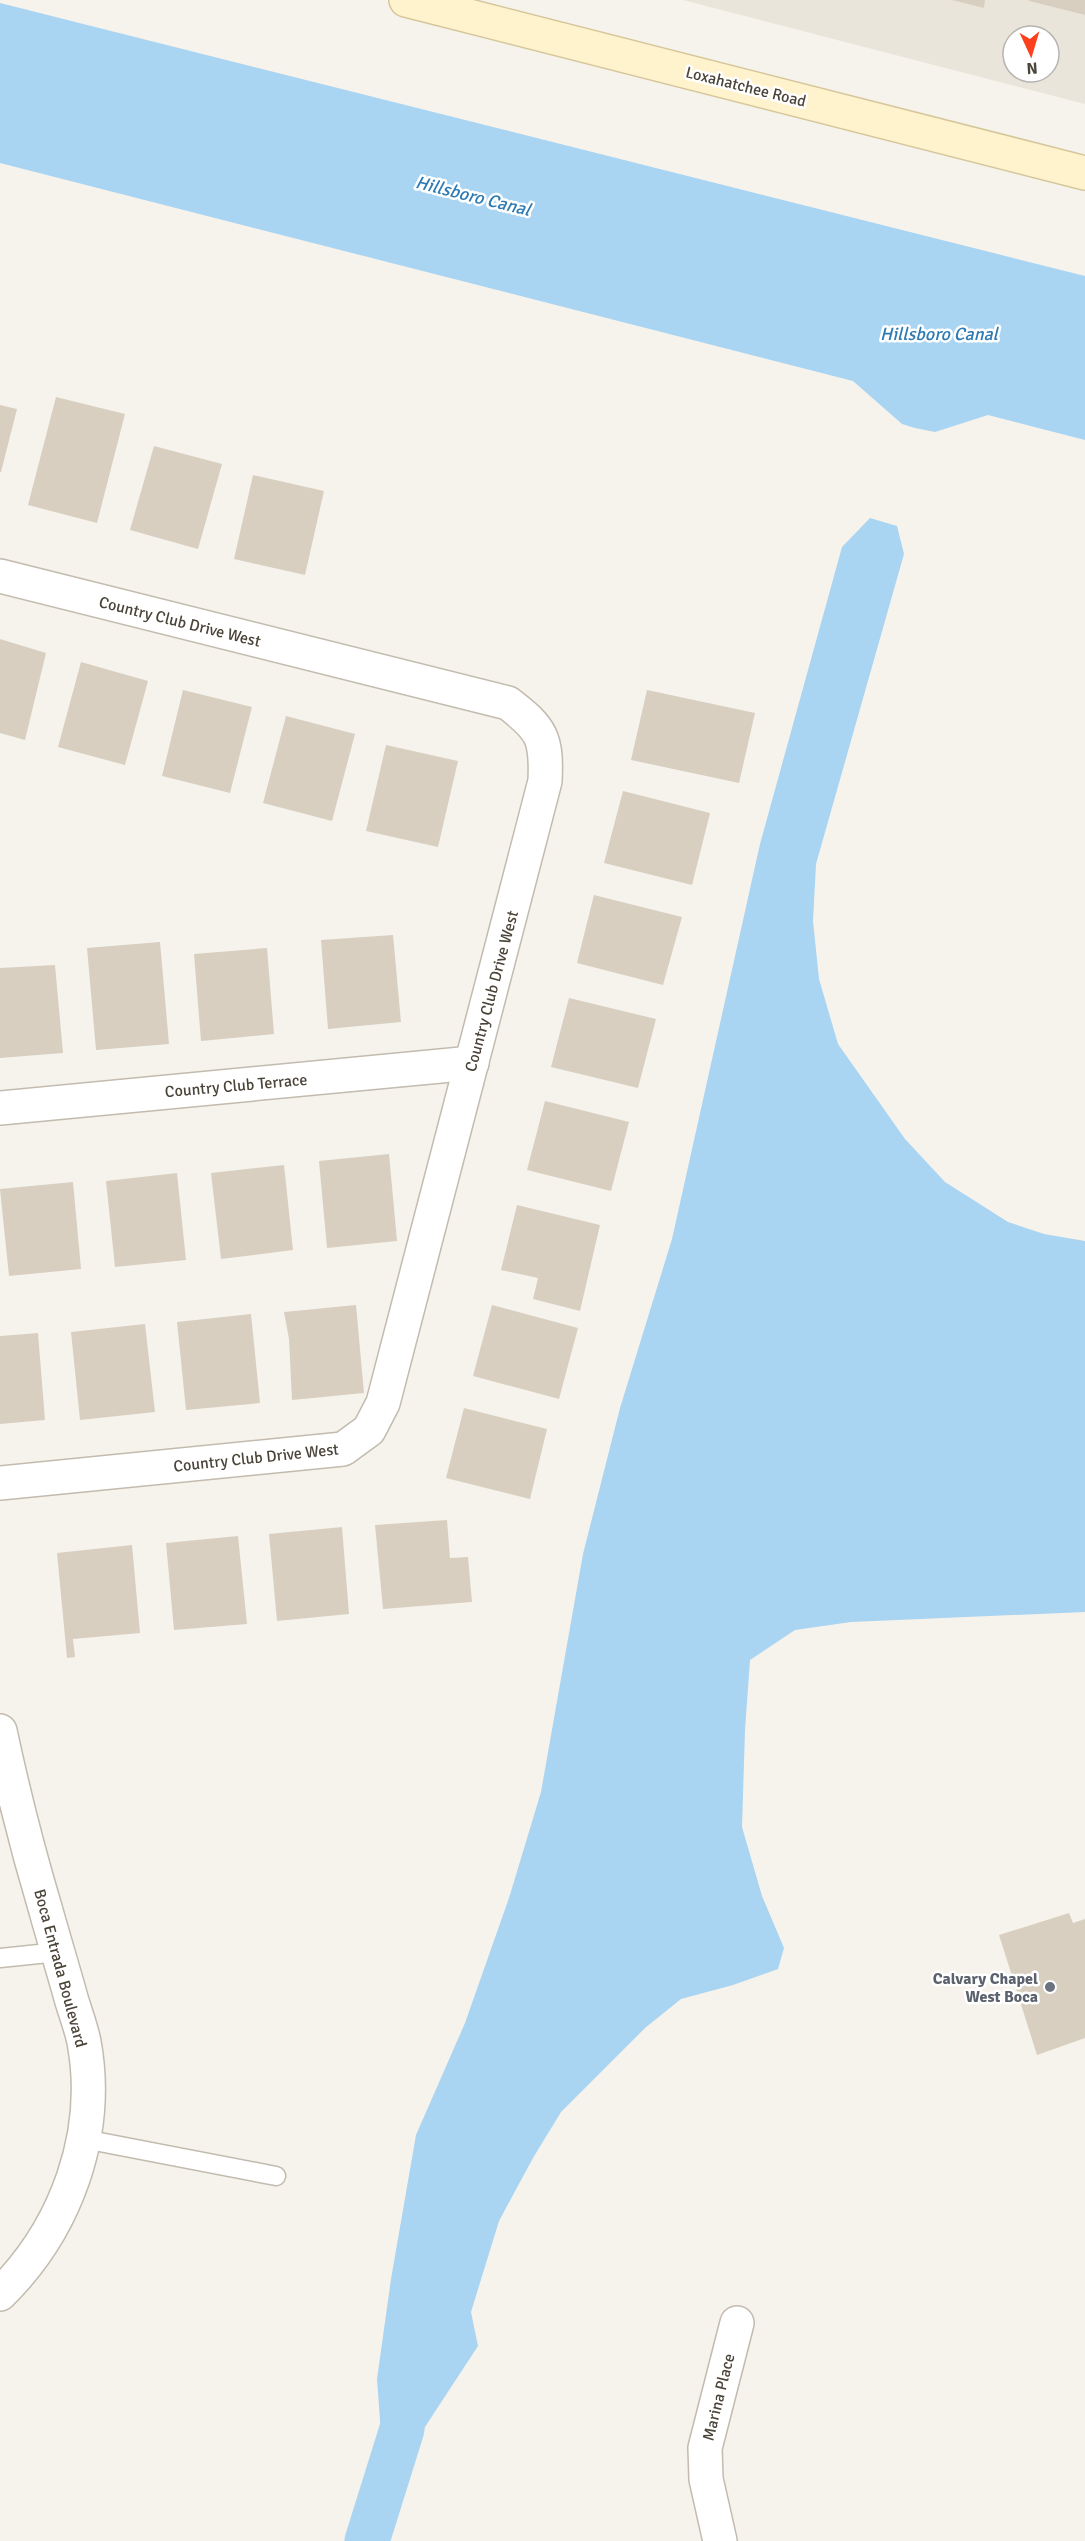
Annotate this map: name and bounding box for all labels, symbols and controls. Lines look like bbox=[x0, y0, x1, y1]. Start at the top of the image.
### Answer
north arrow bbox=[1001, 24, 1061, 84]
text: N bbox=[1026, 58, 1038, 78]
street label: Loxahatchee Road bbox=[683, 62, 808, 112]
water label: Hillsboro Canal bbox=[413, 171, 534, 221]
water label: Hillsboro Canal bbox=[880, 323, 1000, 345]
street label: Country Club Drive West bbox=[97, 592, 263, 652]
street label: Country Club Drive West bbox=[461, 908, 523, 1074]
street label: Country Club Terrace bbox=[164, 1070, 308, 1102]
street label: Country Club Drive West bbox=[173, 1439, 340, 1477]
street label: Boca Entrada Boulevard bbox=[29, 1887, 91, 2050]
place label: Calvary Chapel West Boca bbox=[933, 1969, 1038, 2007]
marker: Calvary Chapel West Boca bbox=[1043, 1980, 1057, 1994]
street label: Marina Place bbox=[698, 2352, 739, 2443]

